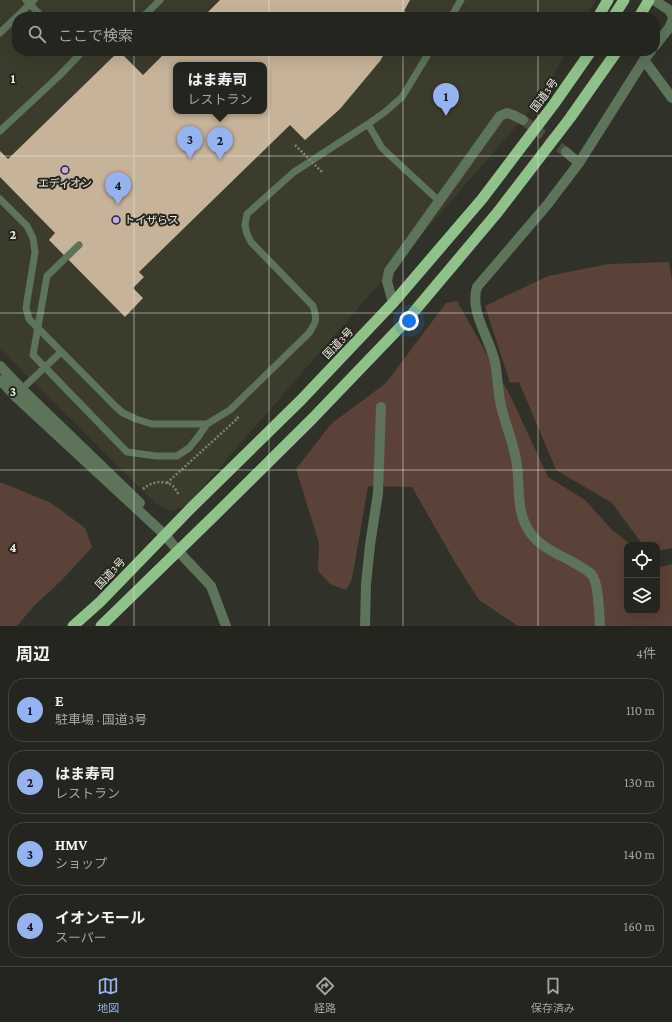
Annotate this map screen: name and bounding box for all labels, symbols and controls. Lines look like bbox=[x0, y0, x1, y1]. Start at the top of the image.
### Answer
search box bbox=[12, 12, 660, 56]
icon: search bbox=[26, 23, 48, 45]
text: ここで検索 bbox=[58, 28, 133, 44]
popup bbox=[173, 62, 267, 114]
text: 1 bbox=[11, 71, 16, 86]
text: はま寿司 bbox=[187, 72, 248, 88]
street label: 国道3号 bbox=[528, 76, 560, 114]
pin: 1 bbox=[433, 83, 459, 116]
text: レストラン bbox=[187, 92, 253, 107]
pin: 3 bbox=[177, 126, 203, 159]
pin: 2 bbox=[207, 127, 233, 160]
marker: エディオン bbox=[60, 165, 70, 175]
pin: 4 bbox=[105, 172, 131, 205]
place label: エディオン bbox=[38, 177, 92, 189]
place label: トイザらス bbox=[124, 214, 179, 226]
marker: トイザらス bbox=[111, 215, 121, 225]
text: 2 bbox=[10, 227, 17, 242]
your location bbox=[399, 311, 419, 331]
street label: 国道3号 bbox=[320, 325, 356, 361]
text: 3 bbox=[10, 384, 16, 399]
text: 4 bbox=[9, 540, 17, 555]
map controls bbox=[624, 542, 660, 614]
button: locate bbox=[624, 542, 660, 578]
street label: 国道3号 bbox=[93, 555, 127, 591]
button: layers bbox=[624, 578, 660, 614]
text: 周辺 bbox=[16, 645, 50, 664]
text: 4件 bbox=[636, 646, 656, 661]
text: E bbox=[55, 693, 64, 709]
text: 1 bbox=[28, 703, 32, 718]
text: 110 m bbox=[626, 703, 655, 718]
text: 駐車場 · 国道3号 bbox=[55, 712, 147, 727]
text: はま寿司 bbox=[55, 766, 115, 782]
text: 2 bbox=[27, 775, 33, 790]
text: 130 m bbox=[624, 775, 655, 790]
text: レストラン bbox=[55, 786, 120, 801]
text: HMV bbox=[55, 837, 87, 853]
text: 3 bbox=[27, 847, 33, 862]
text: 140 m bbox=[624, 847, 655, 862]
text: ショップ bbox=[55, 856, 107, 871]
text: イオンモール bbox=[55, 910, 145, 926]
text: 4 bbox=[26, 919, 34, 934]
text: 160 m bbox=[624, 919, 655, 934]
text: スーパー bbox=[55, 930, 107, 945]
tab: 地図 bbox=[97, 975, 119, 1015]
tab: 経路 bbox=[314, 975, 336, 1015]
tab: 保存済み bbox=[531, 975, 575, 1015]

